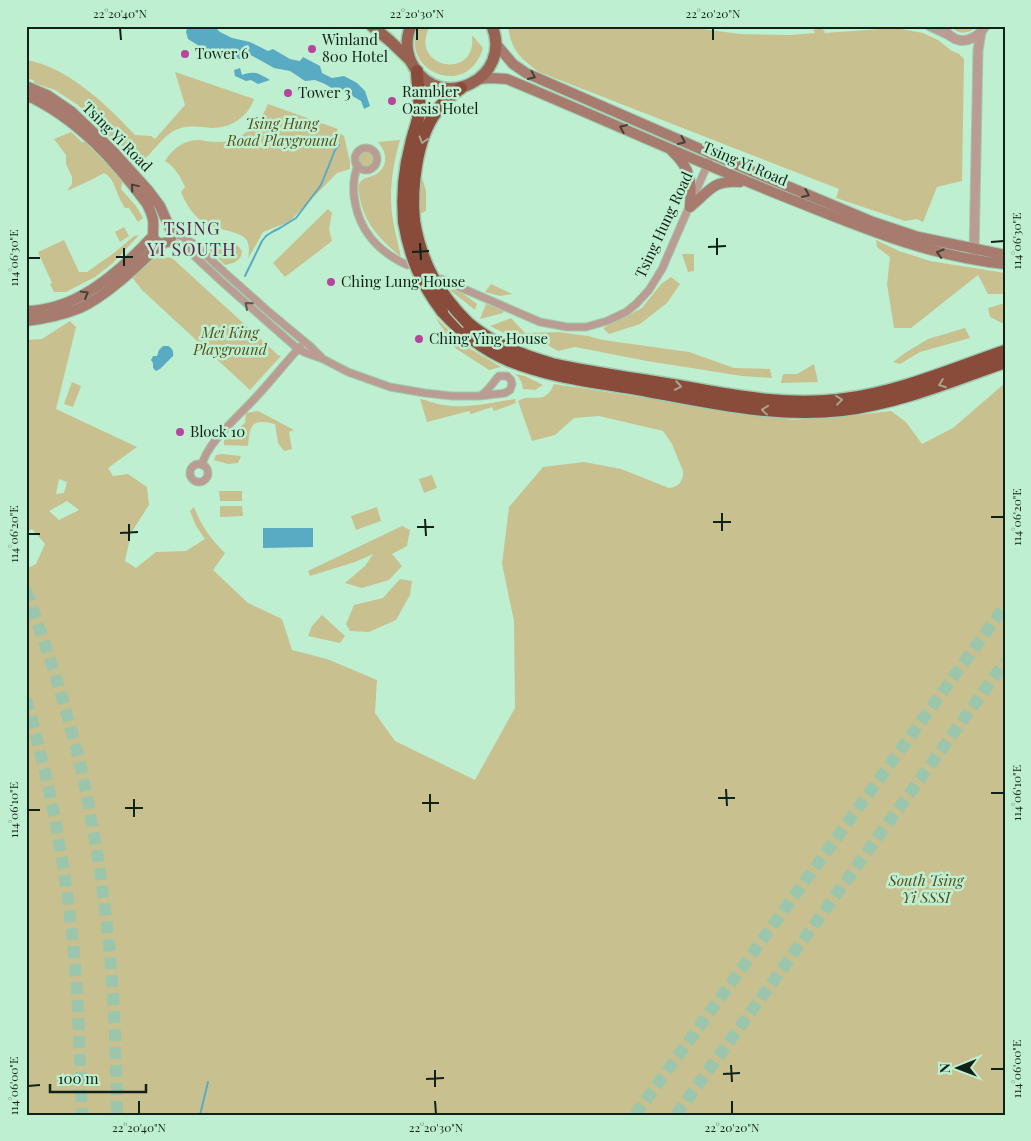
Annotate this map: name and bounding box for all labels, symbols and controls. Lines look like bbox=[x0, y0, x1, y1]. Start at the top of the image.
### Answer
text: 22°20'40"N bbox=[93, 5, 148, 21]
text: 22°20'30"N bbox=[390, 5, 445, 21]
text: 22°20'20"N bbox=[686, 5, 741, 21]
place label: Winland 800 Hotel bbox=[321, 29, 388, 66]
place label: Tower 6 bbox=[195, 43, 249, 63]
marker: Winland 800 Hotel bbox=[306, 43, 318, 55]
marker: Tower 6 bbox=[179, 48, 191, 60]
one-way arrow bbox=[527, 70, 536, 80]
place label: Rambler Oasis Hotel bbox=[402, 81, 479, 118]
place label: Tower 3 bbox=[298, 82, 351, 102]
marker: Tower 3 bbox=[282, 87, 294, 99]
marker: Rambler Oasis Hotel bbox=[386, 95, 398, 107]
street label: Tsing Yi Road bbox=[79, 97, 157, 176]
park label: Tsing Hung Road Playground bbox=[226, 113, 338, 150]
one-way arrow bbox=[619, 124, 628, 134]
one-way arrow bbox=[677, 134, 686, 145]
one-way arrow bbox=[418, 135, 428, 143]
street label: Tsing Yi Road bbox=[700, 136, 791, 190]
street label: Tsing Hung Road bbox=[630, 168, 697, 281]
one-way arrow bbox=[131, 184, 139, 193]
one-way arrow bbox=[801, 187, 810, 198]
text: 114°06'30"E bbox=[1008, 213, 1024, 269]
district label: TSING YI SOUTH bbox=[146, 216, 237, 261]
text: 114°06'30"E bbox=[5, 230, 21, 286]
one-way arrow bbox=[936, 248, 944, 258]
place label: Ching Lung House bbox=[341, 271, 465, 291]
marker: Ching Lung House bbox=[325, 276, 337, 288]
one-way arrow bbox=[79, 290, 88, 300]
one-way arrow bbox=[245, 302, 254, 311]
park label: Mei King Playground bbox=[192, 322, 268, 359]
place label: Ching Ying House bbox=[429, 328, 548, 348]
marker: Ching Ying House bbox=[413, 333, 425, 345]
one-way arrow bbox=[938, 378, 947, 388]
one-way arrow bbox=[673, 381, 682, 391]
one-way arrow bbox=[835, 395, 843, 406]
one-way arrow bbox=[761, 405, 769, 416]
place label: Block 10 bbox=[190, 421, 245, 441]
marker: Block 10 bbox=[174, 426, 186, 438]
text: 114°06'20"E bbox=[1008, 488, 1024, 546]
text: 114°06'20"E bbox=[5, 505, 21, 563]
text: 114°06'10"E bbox=[1008, 765, 1024, 821]
text: 114°06'10"E bbox=[5, 782, 21, 838]
park label: South Tsing Yi SSSI bbox=[887, 870, 965, 907]
text: 114°06'00"E bbox=[1008, 1040, 1024, 1098]
north arrow bbox=[934, 1044, 984, 1094]
text: 114°06'00"E bbox=[5, 1057, 21, 1115]
scale bar bbox=[50, 1061, 146, 1093]
text: N bbox=[935, 1063, 954, 1073]
text: 100 m bbox=[58, 1068, 99, 1088]
text: 22°20'40"N bbox=[112, 1119, 167, 1135]
text: 22°20'30"N bbox=[409, 1119, 464, 1135]
text: 22°20'20"N bbox=[705, 1119, 760, 1135]

